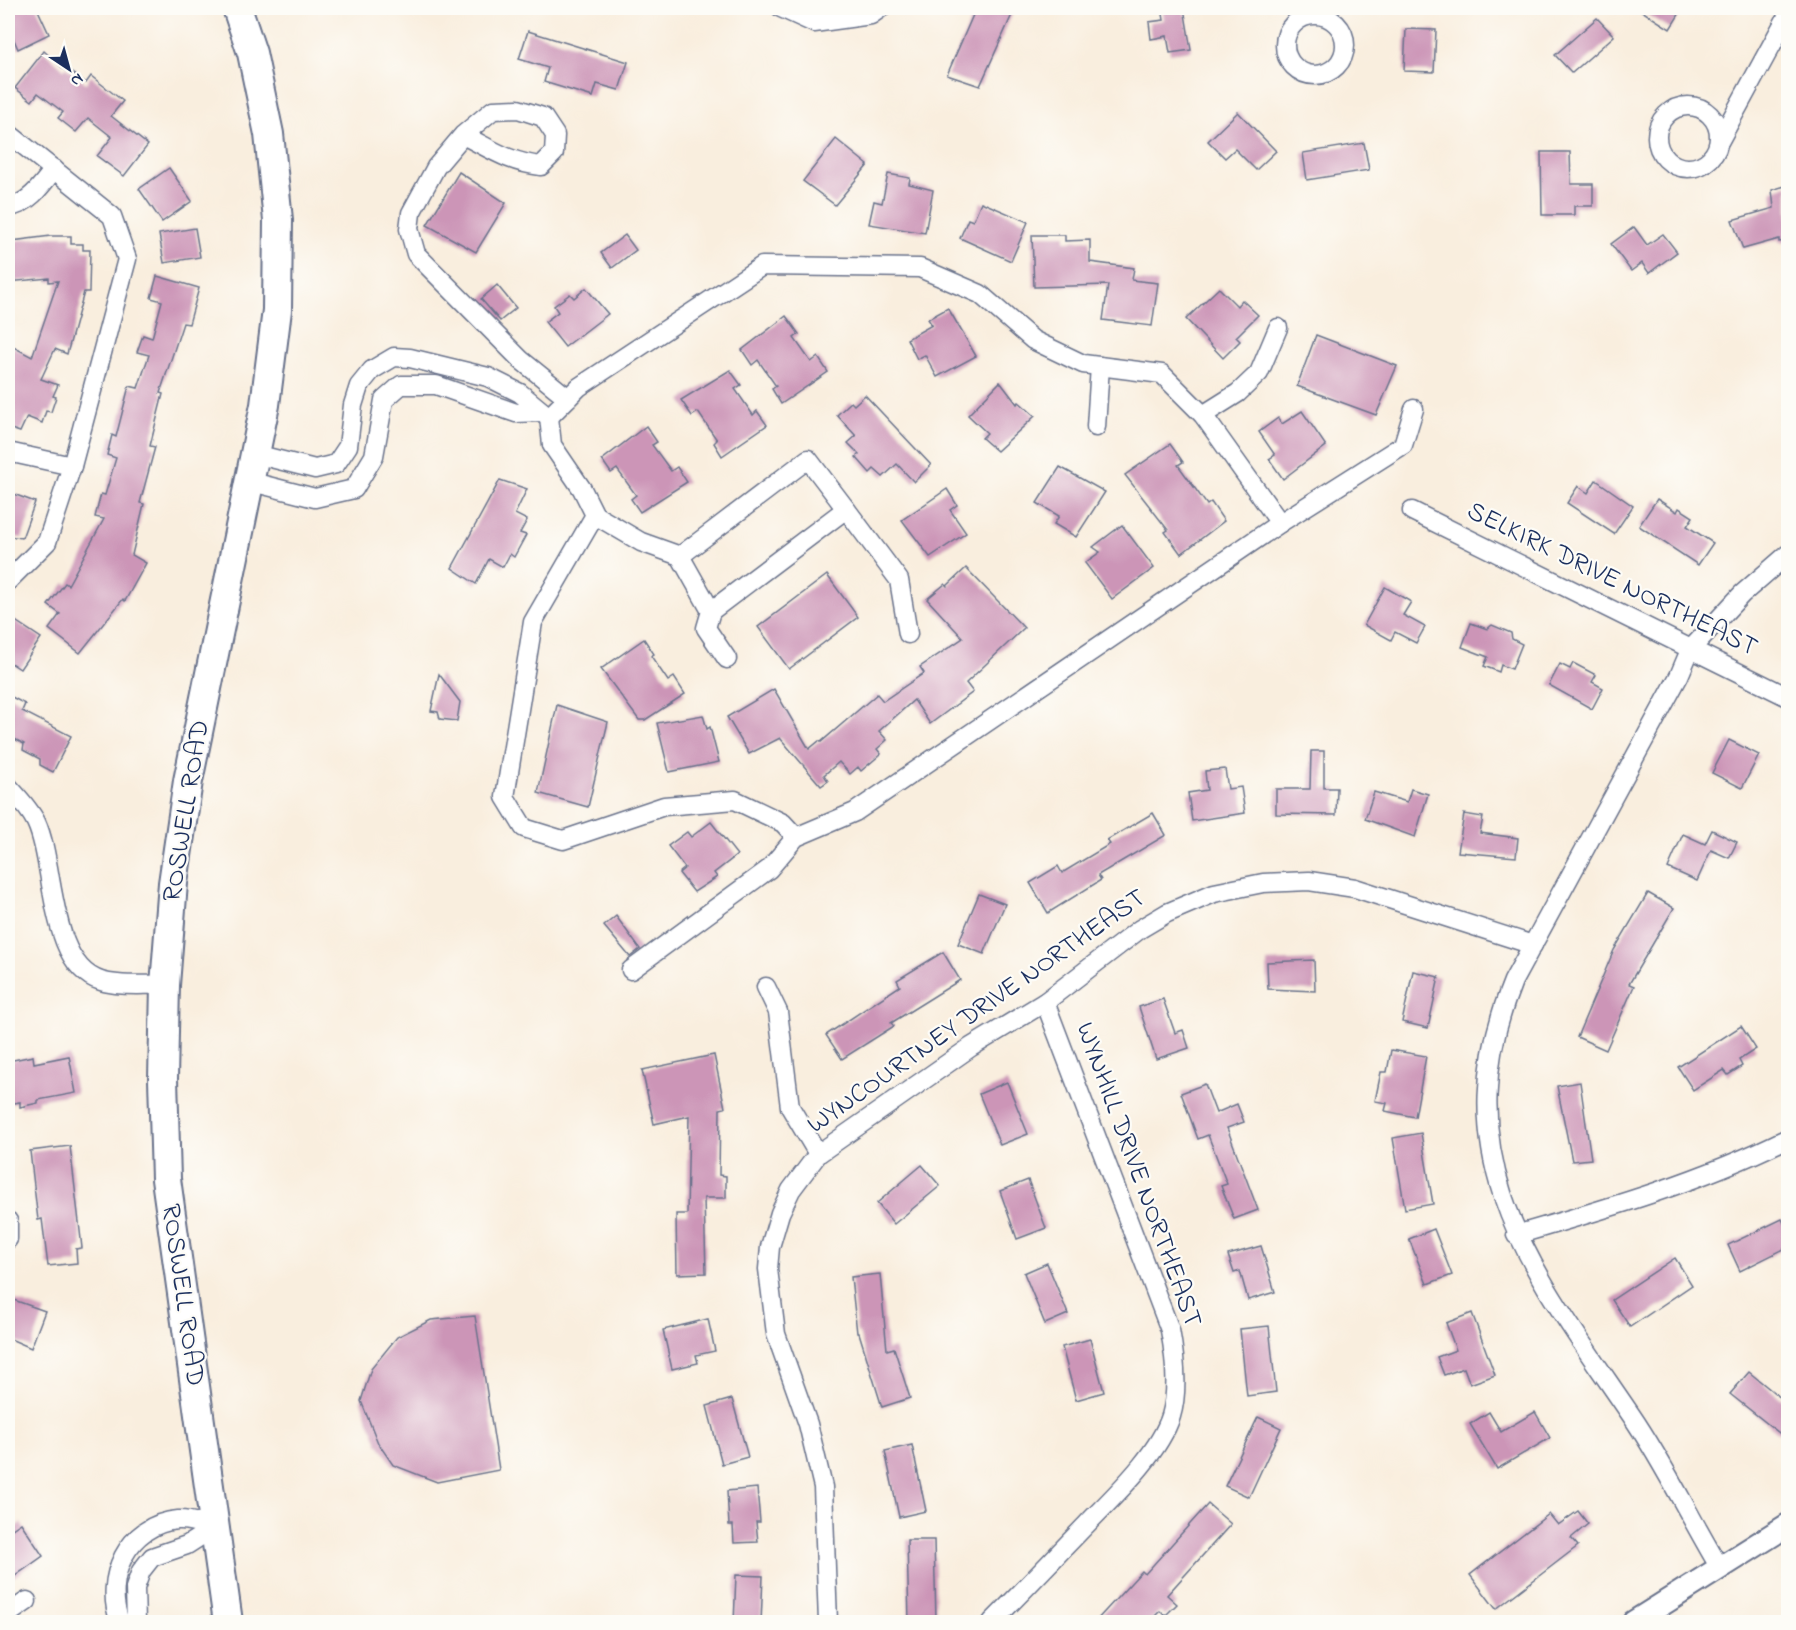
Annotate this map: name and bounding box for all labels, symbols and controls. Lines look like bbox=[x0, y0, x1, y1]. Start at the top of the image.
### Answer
north arrow bbox=[39, 39, 99, 99]
text: N bbox=[65, 67, 88, 93]
street label: SELKIRK DRIVE NORTHEAST bbox=[1460, 492, 1764, 668]
street label: ROSWELL ROAD bbox=[153, 717, 221, 905]
street label: WYNCOURTNEY DRIVE NORTHEAST bbox=[800, 880, 1154, 1144]
street label: WYNHILL DRIVE NORTHEAST bbox=[1065, 1017, 1211, 1333]
street label: ROSWELL ROAD bbox=[150, 1201, 214, 1389]

